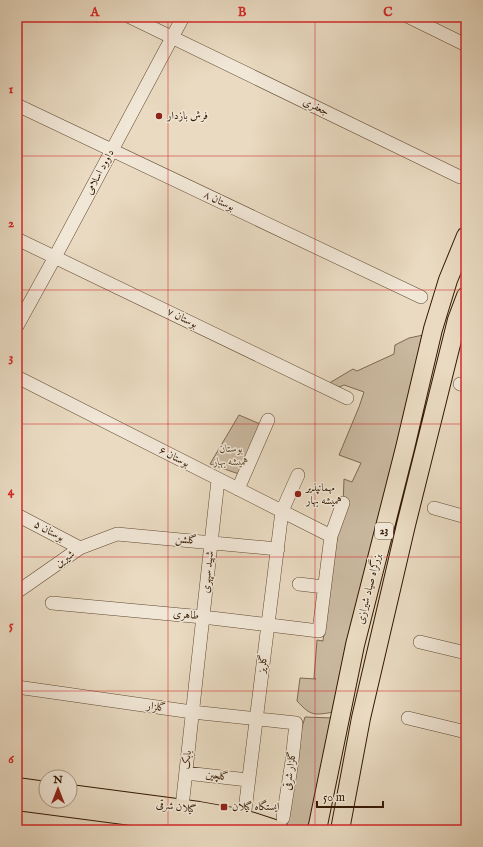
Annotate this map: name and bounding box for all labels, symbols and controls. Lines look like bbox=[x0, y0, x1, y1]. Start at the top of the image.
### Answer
text: A bbox=[90, 4, 101, 21]
text: B bbox=[238, 4, 247, 21]
text: C bbox=[383, 4, 393, 21]
text: 1 bbox=[9, 81, 14, 98]
street label: جعفری bbox=[301, 95, 331, 119]
place label: فرش بازدار bbox=[166, 109, 208, 123]
marker: فرش بازدار bbox=[154, 111, 164, 121]
street label: داوود اسلامی bbox=[82, 147, 118, 197]
street label: بوستان ۸ bbox=[201, 188, 237, 214]
text: 2 bbox=[8, 215, 14, 232]
street label: بوستان ۷ bbox=[164, 305, 200, 331]
text: 3 bbox=[9, 349, 14, 366]
park label: بوستان همیشه بهار bbox=[212, 442, 249, 469]
street label: بوستان ۶ bbox=[156, 443, 192, 471]
place label: مهمانپذیر همیشه بهار bbox=[305, 481, 342, 508]
text: 4 bbox=[8, 483, 15, 500]
marker: مهمانپذیر همیشه بهار bbox=[293, 489, 303, 499]
street label: بوستان ۵ bbox=[31, 517, 67, 545]
road number: 23 bbox=[375, 523, 393, 539]
street label: گلشن bbox=[175, 531, 197, 549]
street label: شیرین bbox=[52, 547, 78, 571]
street label: شهید سپهری bbox=[199, 550, 217, 594]
street label: بزرگراه صیاد شیرازی bbox=[353, 552, 385, 626]
street label: طاهری bbox=[172, 607, 200, 623]
text: 5 bbox=[9, 617, 14, 634]
street label: گلریز bbox=[254, 654, 271, 675]
street label: گلزار bbox=[145, 698, 167, 715]
street label: بابک bbox=[179, 750, 195, 770]
street label: گلزار شرقی bbox=[279, 750, 300, 791]
text: 6 bbox=[8, 751, 14, 768]
street label: گلچین bbox=[205, 767, 229, 784]
north arrow bbox=[38, 769, 78, 809]
text: N bbox=[52, 773, 63, 787]
scale bar bbox=[317, 783, 383, 809]
text: 50 m bbox=[323, 790, 345, 805]
street label: گیلان شرقی bbox=[155, 797, 197, 817]
place label: ایستگاه گیلان bbox=[232, 799, 279, 814]
marker: ایستگاه گیلان bbox=[219, 802, 229, 812]

